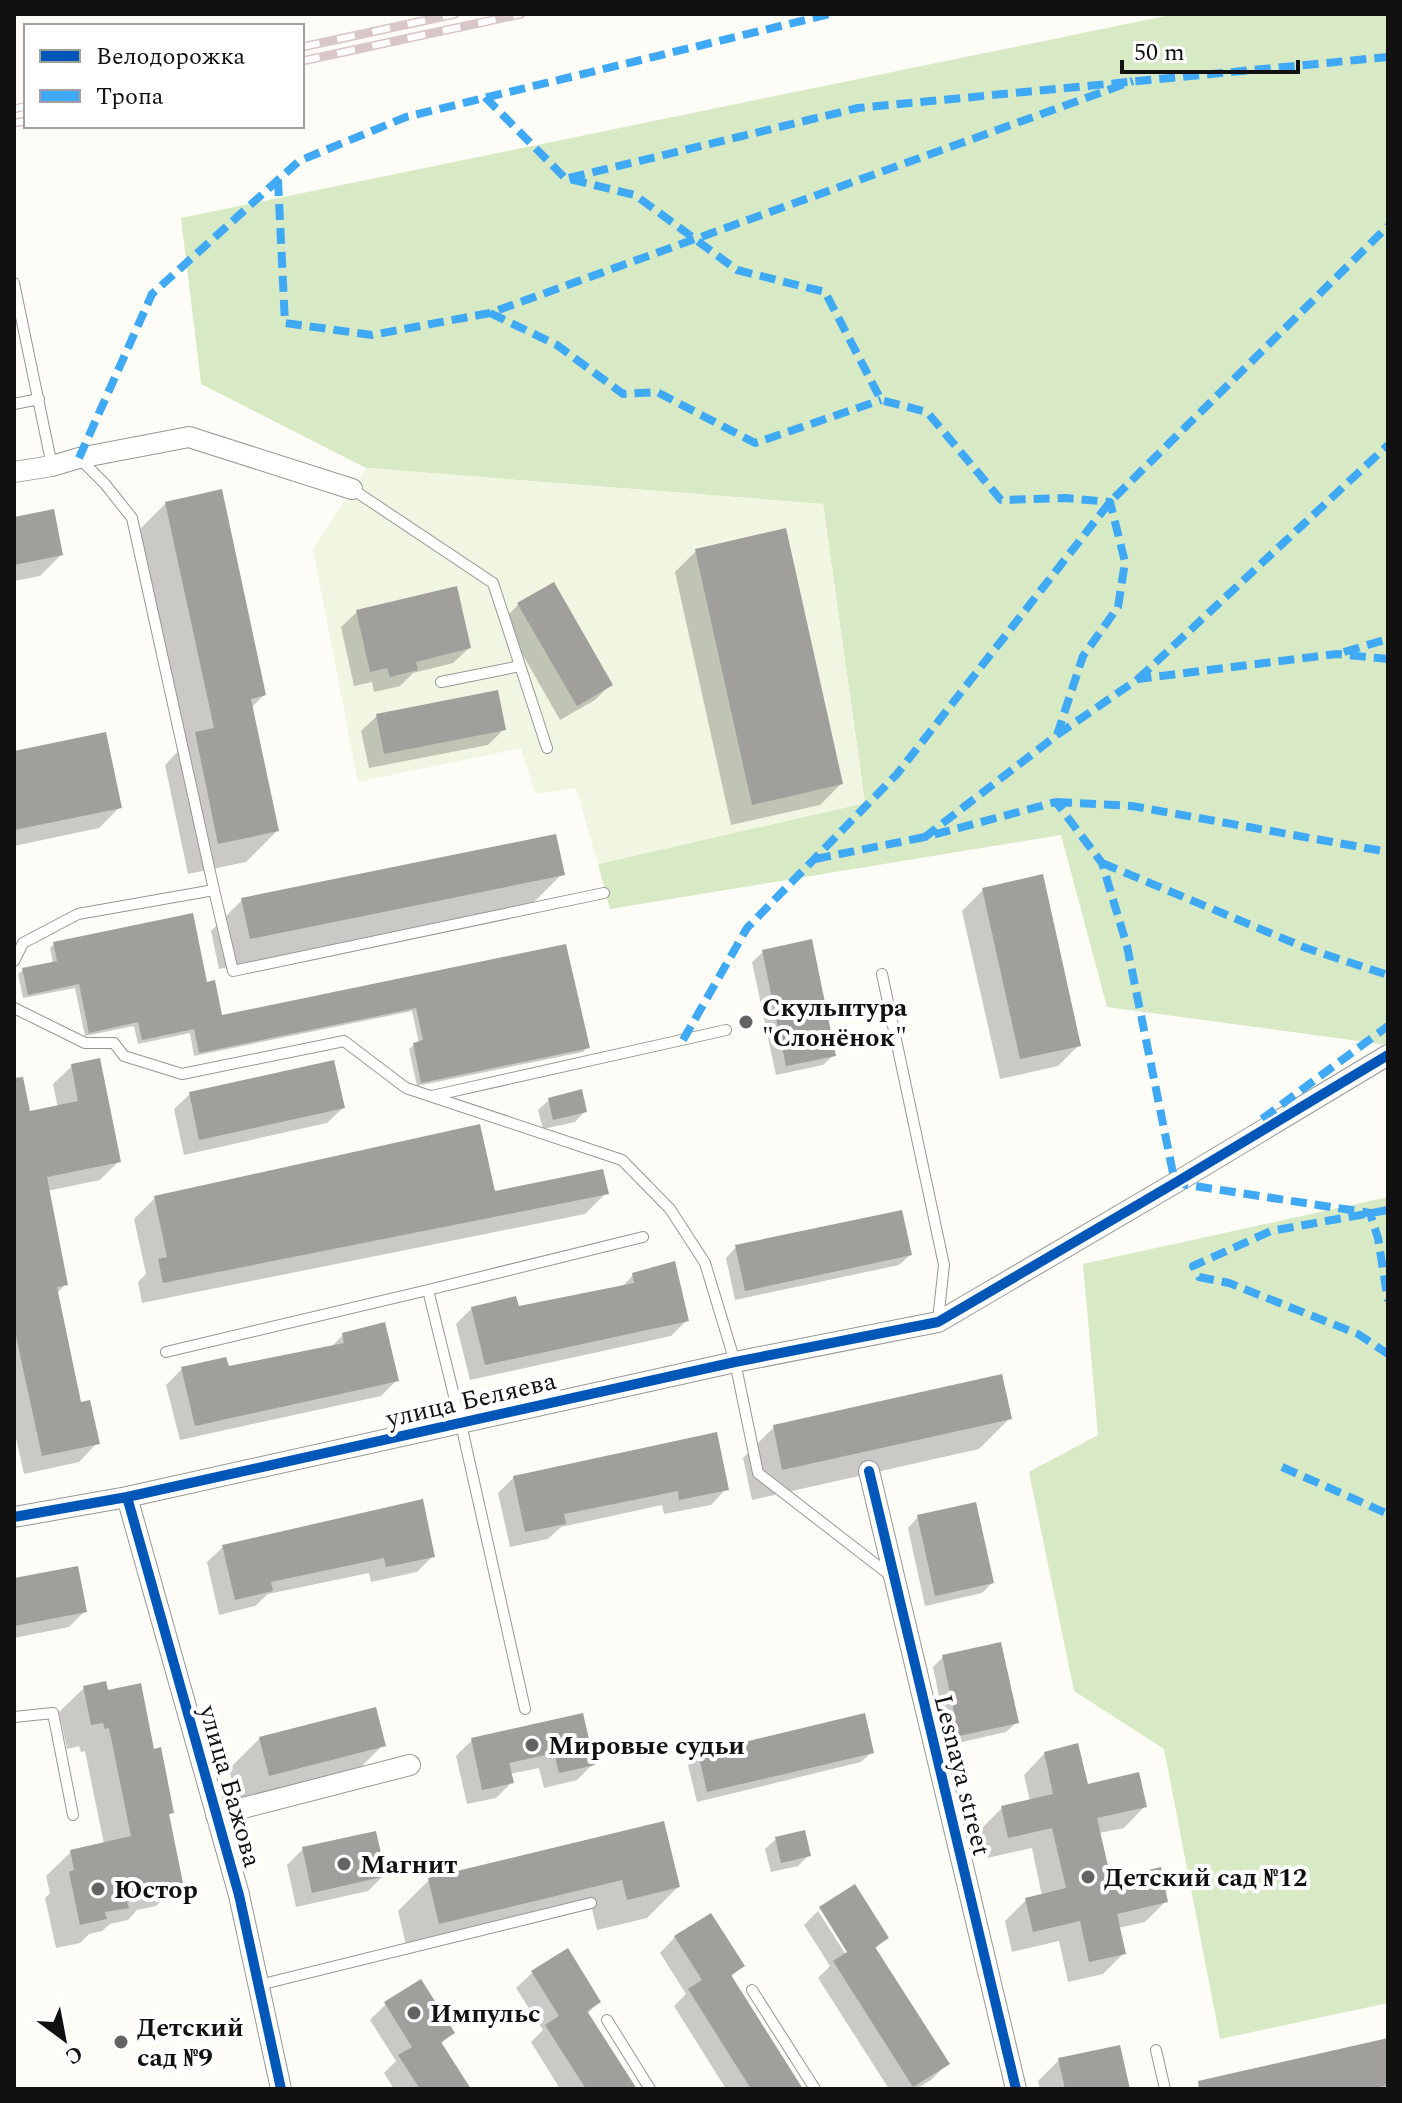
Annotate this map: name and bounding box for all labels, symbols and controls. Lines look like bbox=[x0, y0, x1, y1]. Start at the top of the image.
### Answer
legend bbox=[24, 24, 304, 128]
scale bar bbox=[1122, 24, 1298, 74]
text: 50 m bbox=[1134, 35, 1185, 71]
text: Велодорожка bbox=[96, 39, 246, 75]
text: Тропа bbox=[96, 79, 164, 115]
place label: Скульптура "Слонёнок" bbox=[762, 988, 908, 1058]
marker: Скульптура "Слонёнок" bbox=[737, 1013, 755, 1031]
street label: улица Беляева bbox=[381, 1361, 561, 1439]
street label: Lesnaya street bbox=[923, 1691, 1001, 1860]
street label: улица Бажова bbox=[188, 1700, 272, 1872]
place label: Мировые судьи bbox=[548, 1726, 745, 1766]
marker: Мировые судьи bbox=[523, 1736, 541, 1754]
place label: Магнит bbox=[360, 1845, 457, 1885]
marker: Магнит bbox=[335, 1855, 353, 1873]
place label: Детский сад №12 bbox=[1104, 1858, 1307, 1898]
marker: Детский сад №12 bbox=[1079, 1868, 1097, 1886]
place label: Юстор bbox=[114, 1870, 198, 1910]
marker: Юстор bbox=[89, 1880, 107, 1898]
place label: Импульс bbox=[430, 1994, 541, 2034]
north arrow bbox=[24, 1999, 104, 2079]
marker: Импульс bbox=[405, 2004, 423, 2022]
place label: Детский сад №9 bbox=[137, 2008, 244, 2078]
marker: Детский сад №9 bbox=[112, 2033, 130, 2051]
text: С bbox=[58, 2037, 89, 2073]

